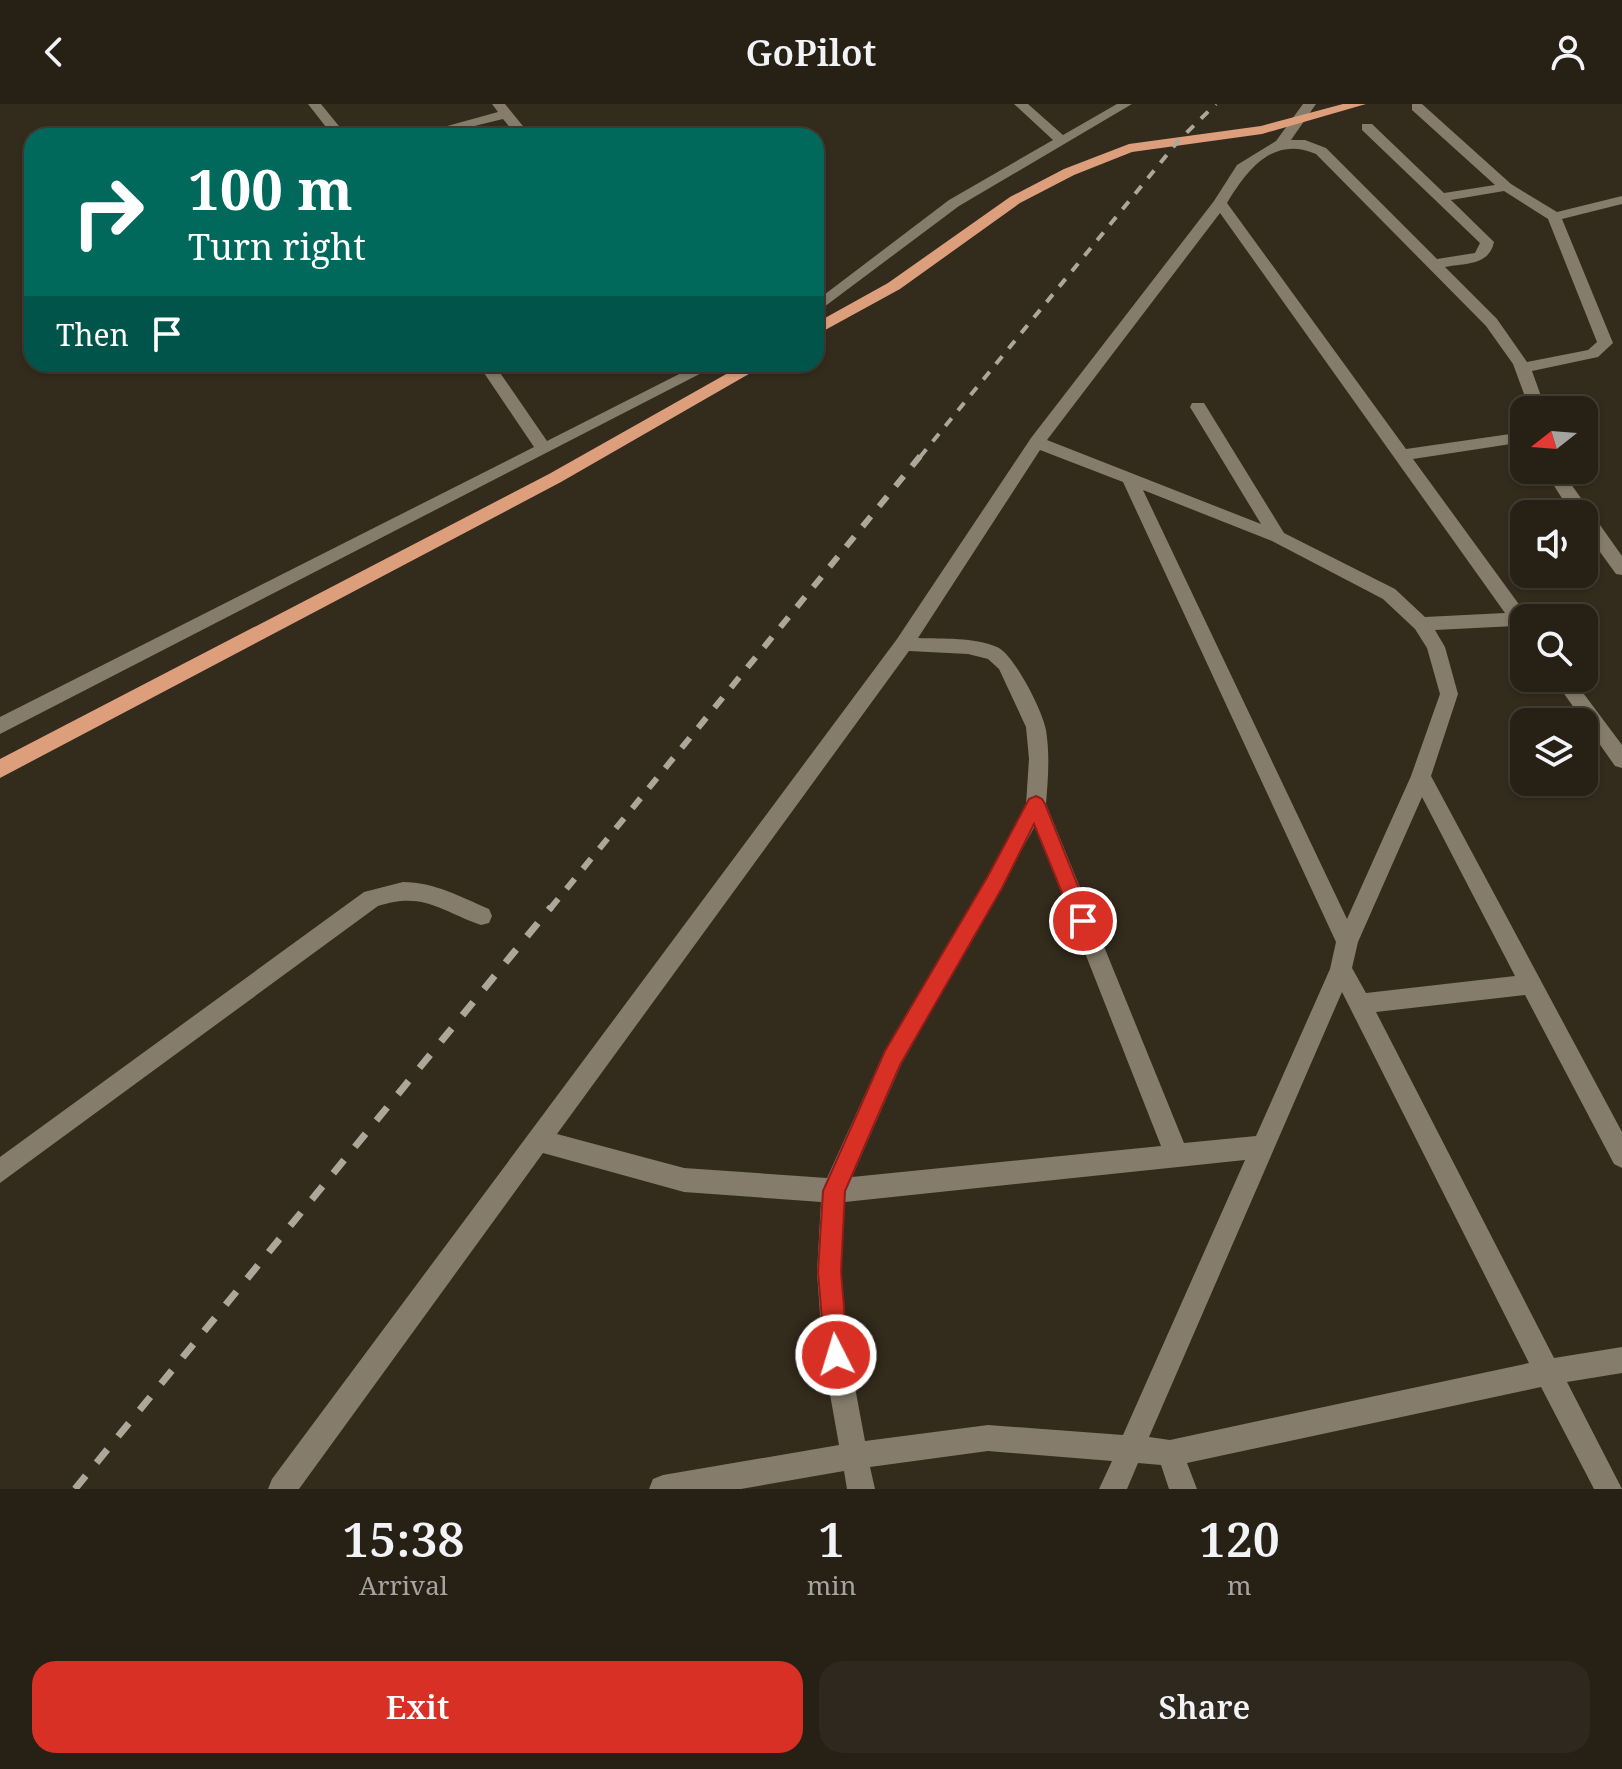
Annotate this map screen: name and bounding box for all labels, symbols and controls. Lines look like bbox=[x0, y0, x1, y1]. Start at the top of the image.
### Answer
text: GoPilot bbox=[746, 28, 876, 77]
icon: back bbox=[32, 30, 76, 74]
icon: person bbox=[1546, 30, 1590, 74]
text: 100 m bbox=[188, 150, 353, 226]
icon: right bbox=[56, 160, 160, 264]
text: Turn right bbox=[188, 222, 366, 271]
icon: arrive bbox=[145, 312, 189, 356]
text: Then bbox=[56, 314, 129, 355]
north arrow bbox=[1510, 396, 1598, 484]
map controls bbox=[1510, 396, 1598, 796]
button: sound bbox=[1510, 500, 1598, 588]
button: search bbox=[1510, 604, 1598, 692]
button: layers bbox=[1510, 708, 1598, 796]
pin bbox=[1049, 887, 1117, 955]
icon: arrive bbox=[1061, 899, 1105, 943]
position arrow bbox=[794, 1313, 878, 1397]
text: 15:38 bbox=[342, 1506, 465, 1571]
text: 1 bbox=[818, 1506, 845, 1571]
text: 120 bbox=[1199, 1506, 1280, 1571]
text: Arrival bbox=[359, 1567, 448, 1603]
text: min bbox=[807, 1567, 856, 1603]
text: m bbox=[1227, 1567, 1252, 1603]
button: Exit bbox=[32, 1661, 803, 1753]
button: Share bbox=[819, 1661, 1590, 1753]

